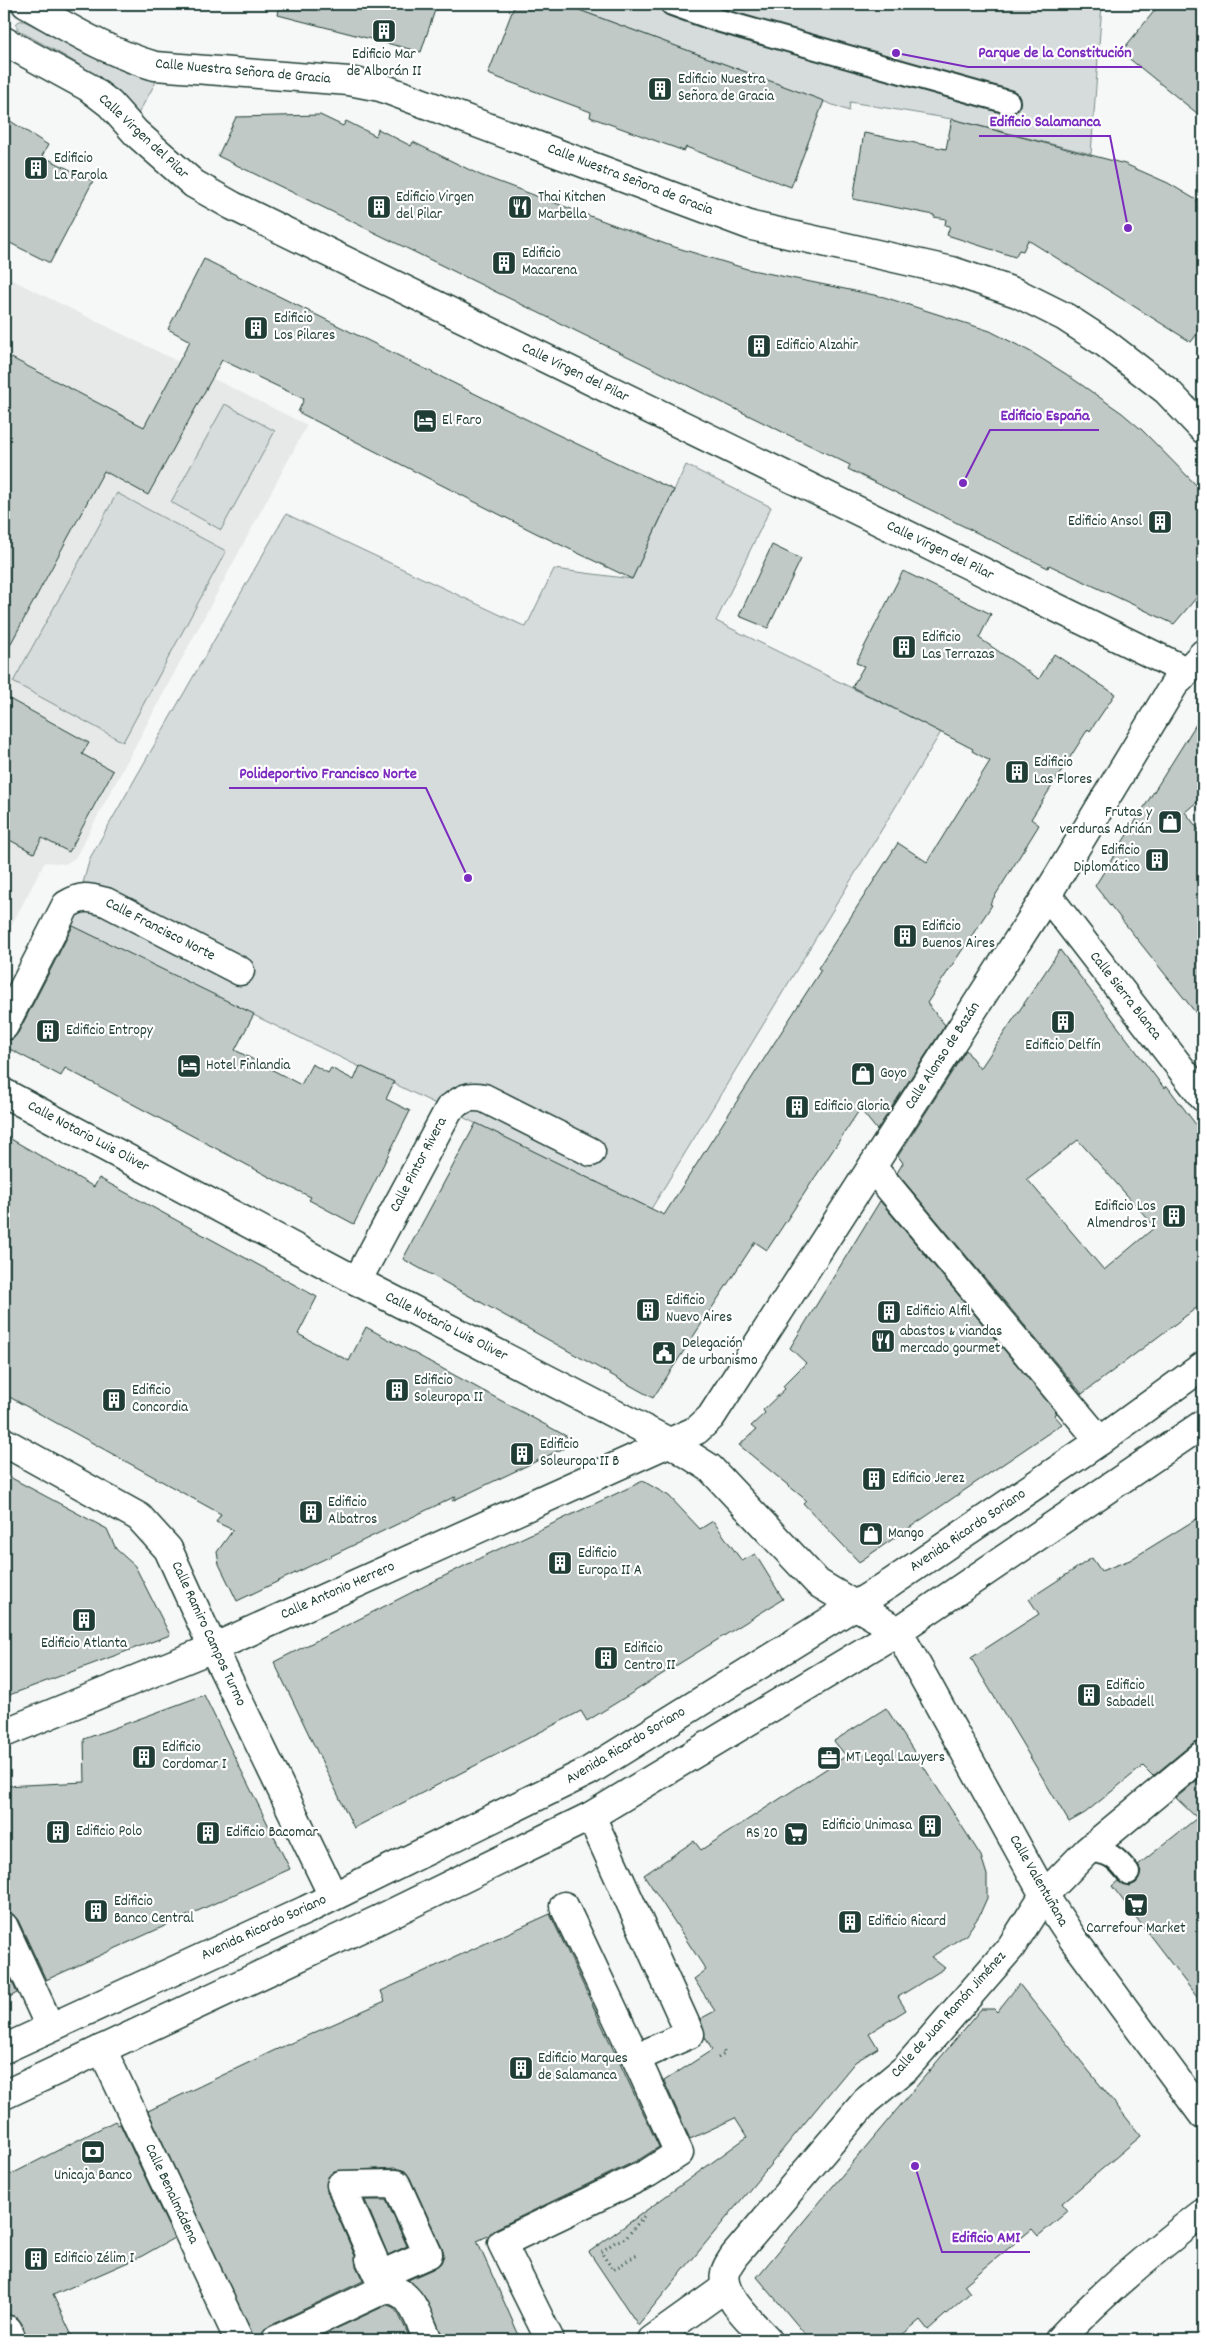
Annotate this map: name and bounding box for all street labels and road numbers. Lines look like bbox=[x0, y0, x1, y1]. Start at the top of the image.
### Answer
street label: Calle Nuestra Señora de Gracia bbox=[154, 53, 333, 91]
street label: Calle Virgen del Pilar bbox=[93, 89, 194, 185]
street label: Calle Nuestra Señora de Gracia bbox=[544, 138, 717, 222]
street label: Calle Virgen del Pilar bbox=[518, 337, 633, 409]
street label: Calle Virgen del Pilar bbox=[883, 515, 998, 587]
street label: Calle Francisco Norte bbox=[101, 893, 219, 967]
street label: Calle Sierra Blanca bbox=[1083, 947, 1167, 1046]
street label: Calle Alonso de Bazán bbox=[900, 998, 986, 1114]
street label: Calle Notario Luis Oliver bbox=[23, 1096, 153, 1179]
street label: Calle Pintor Rivera bbox=[385, 1113, 454, 1216]
street label: Calle Notario Luis Oliver bbox=[381, 1287, 512, 1368]
street label: Avenida Ricardo Soriano bbox=[905, 1484, 1031, 1578]
street label: Calle Antonio Herrero bbox=[277, 1556, 399, 1626]
street label: Calle Ramiro Campos Turmo bbox=[165, 1558, 251, 1710]
street label: Avenida Ricardo Soriano bbox=[562, 1701, 690, 1791]
street label: Calle Valentuñana bbox=[1003, 1831, 1074, 1932]
street label: Avenida Ricardo Soriano bbox=[198, 1889, 331, 1967]
street label: Calle de Juan Ramón Jiménez bbox=[886, 1947, 1012, 2083]
street label: Calle Benalmádena bbox=[138, 2140, 204, 2249]

